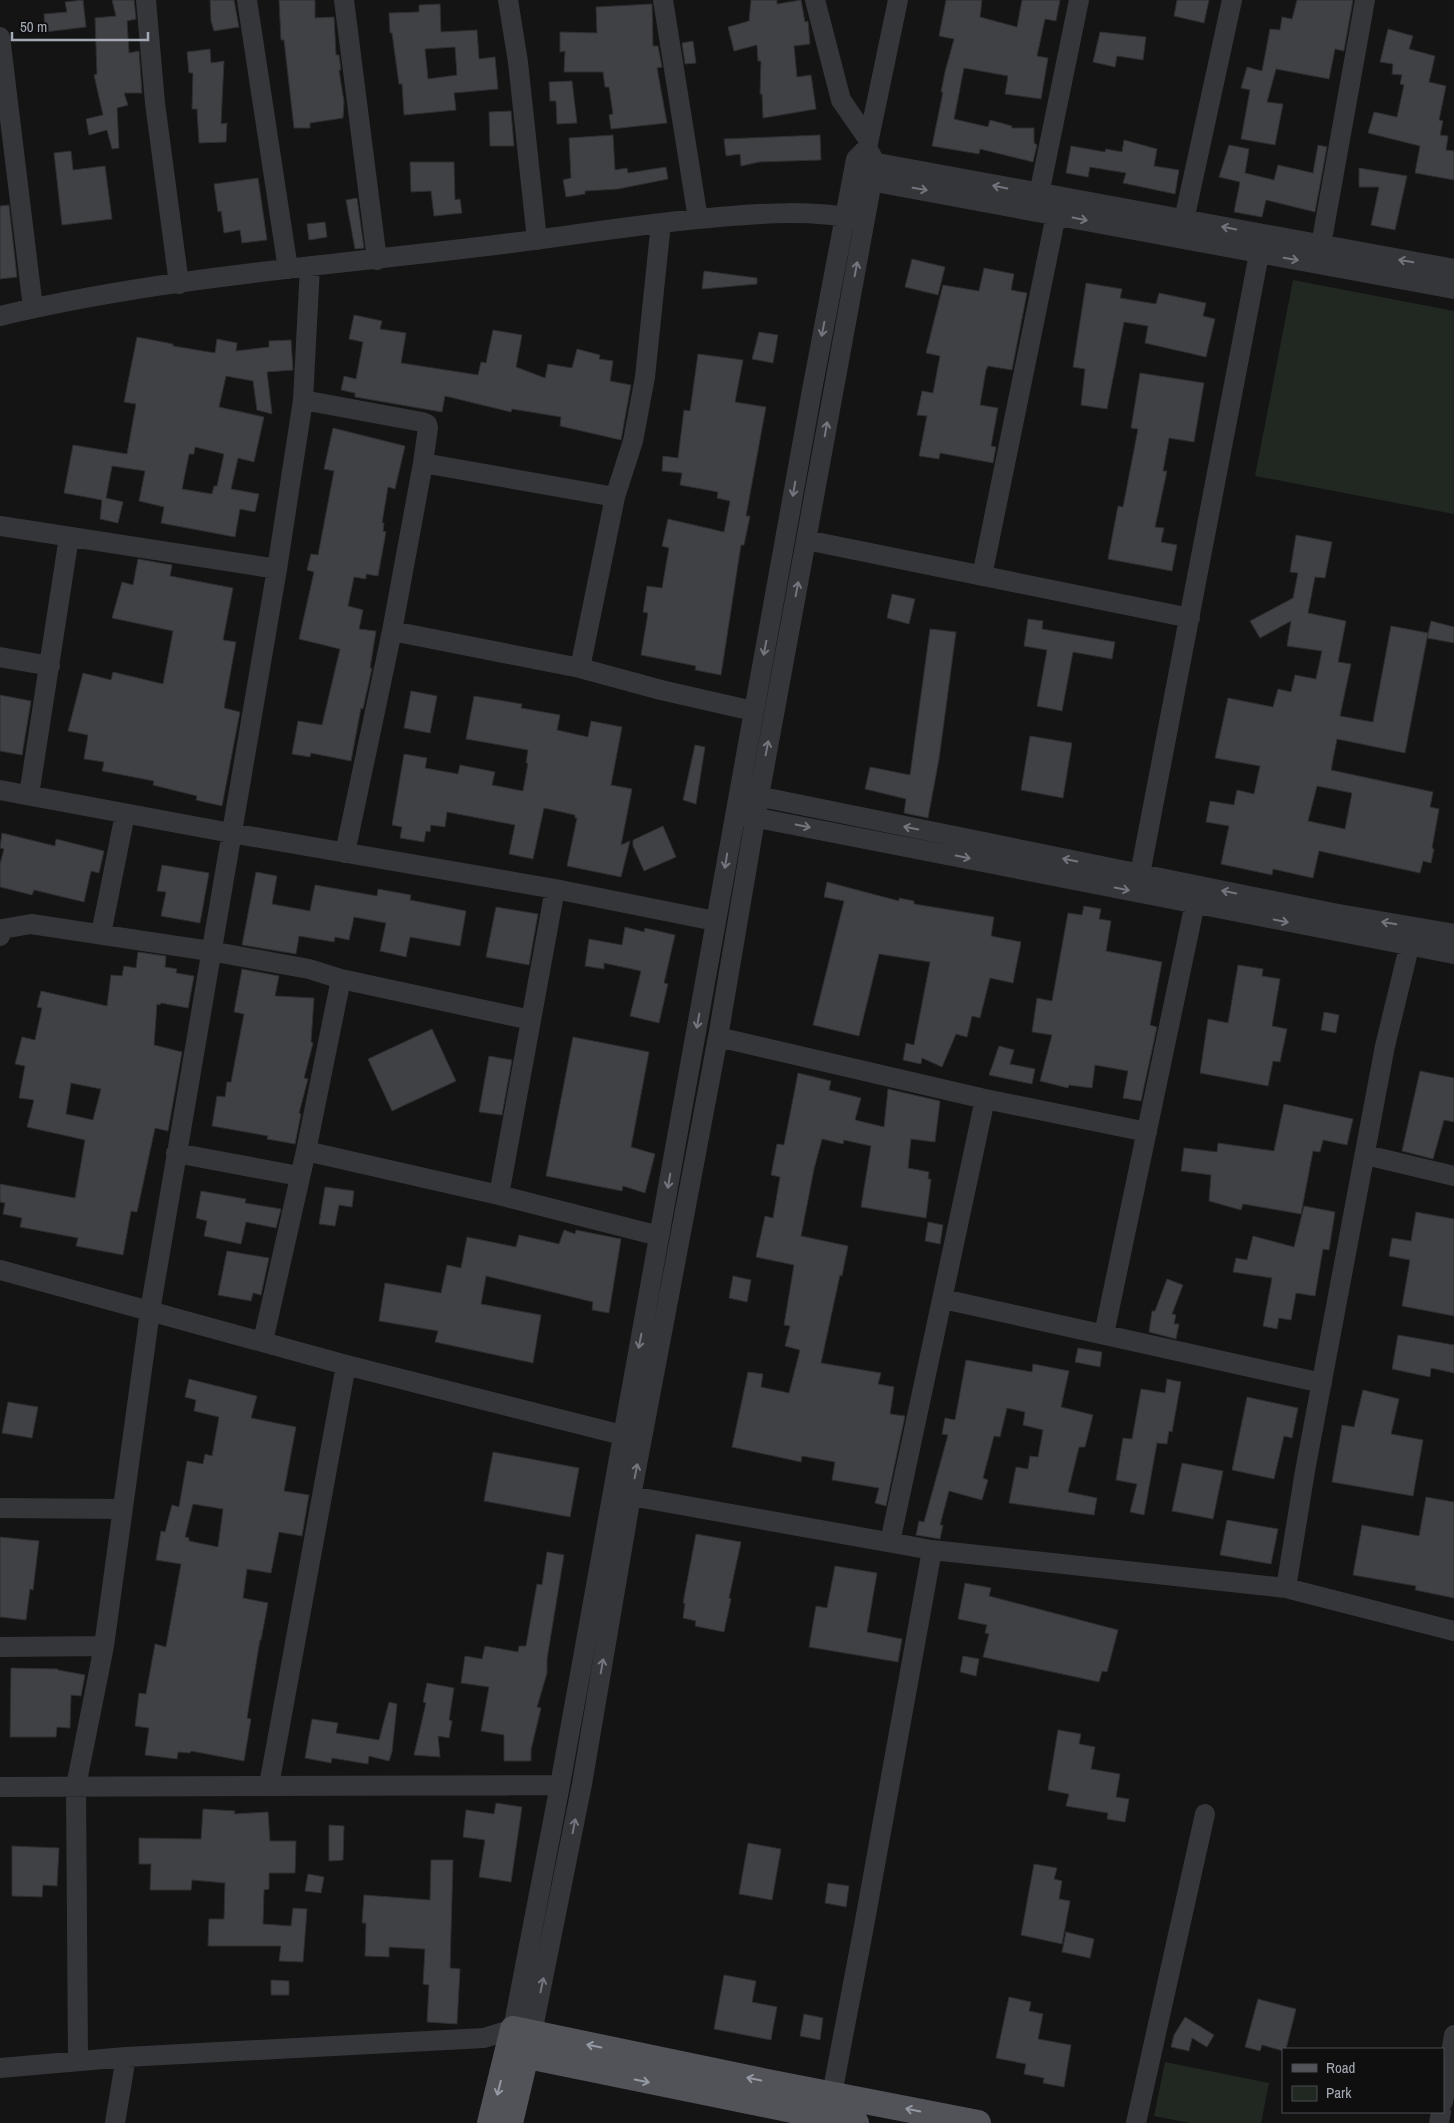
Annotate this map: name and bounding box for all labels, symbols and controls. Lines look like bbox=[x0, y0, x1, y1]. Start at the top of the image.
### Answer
scale bar bbox=[12, 10, 149, 42]
text: 50 m bbox=[20, 16, 47, 37]
one-way arrow bbox=[993, 181, 1009, 191]
one-way arrow bbox=[912, 185, 928, 195]
one-way arrow bbox=[1071, 215, 1087, 225]
one-way arrow bbox=[1221, 223, 1237, 233]
one-way arrow bbox=[1283, 255, 1299, 265]
one-way arrow bbox=[1398, 255, 1414, 265]
one-way arrow bbox=[851, 261, 861, 277]
one-way arrow bbox=[818, 320, 828, 336]
one-way arrow bbox=[822, 421, 832, 437]
one-way arrow bbox=[789, 480, 799, 496]
one-way arrow bbox=[793, 581, 803, 597]
one-way arrow bbox=[760, 640, 770, 656]
one-way arrow bbox=[763, 741, 773, 757]
one-way arrow bbox=[795, 822, 811, 832]
one-way arrow bbox=[903, 822, 919, 832]
one-way arrow bbox=[721, 853, 731, 869]
one-way arrow bbox=[954, 853, 970, 863]
one-way arrow bbox=[1062, 855, 1078, 864]
one-way arrow bbox=[1114, 885, 1130, 894]
one-way arrow bbox=[1222, 887, 1238, 896]
one-way arrow bbox=[1273, 917, 1289, 926]
one-way arrow bbox=[1381, 918, 1397, 928]
one-way arrow bbox=[692, 1013, 702, 1029]
one-way arrow bbox=[664, 1173, 674, 1189]
one-way arrow bbox=[634, 1333, 644, 1349]
one-way arrow bbox=[632, 1464, 641, 1480]
one-way arrow bbox=[598, 1658, 608, 1674]
one-way arrow bbox=[570, 1818, 579, 1834]
one-way arrow bbox=[537, 1978, 547, 1994]
one-way arrow bbox=[587, 2041, 603, 2050]
legend bbox=[1282, 2048, 1444, 2113]
text: Road bbox=[1326, 2057, 1355, 2078]
one-way arrow bbox=[746, 2074, 762, 2083]
one-way arrow bbox=[634, 2077, 650, 2086]
one-way arrow bbox=[494, 2079, 503, 2095]
text: Park bbox=[1326, 2082, 1352, 2103]
one-way arrow bbox=[905, 2105, 921, 2115]

